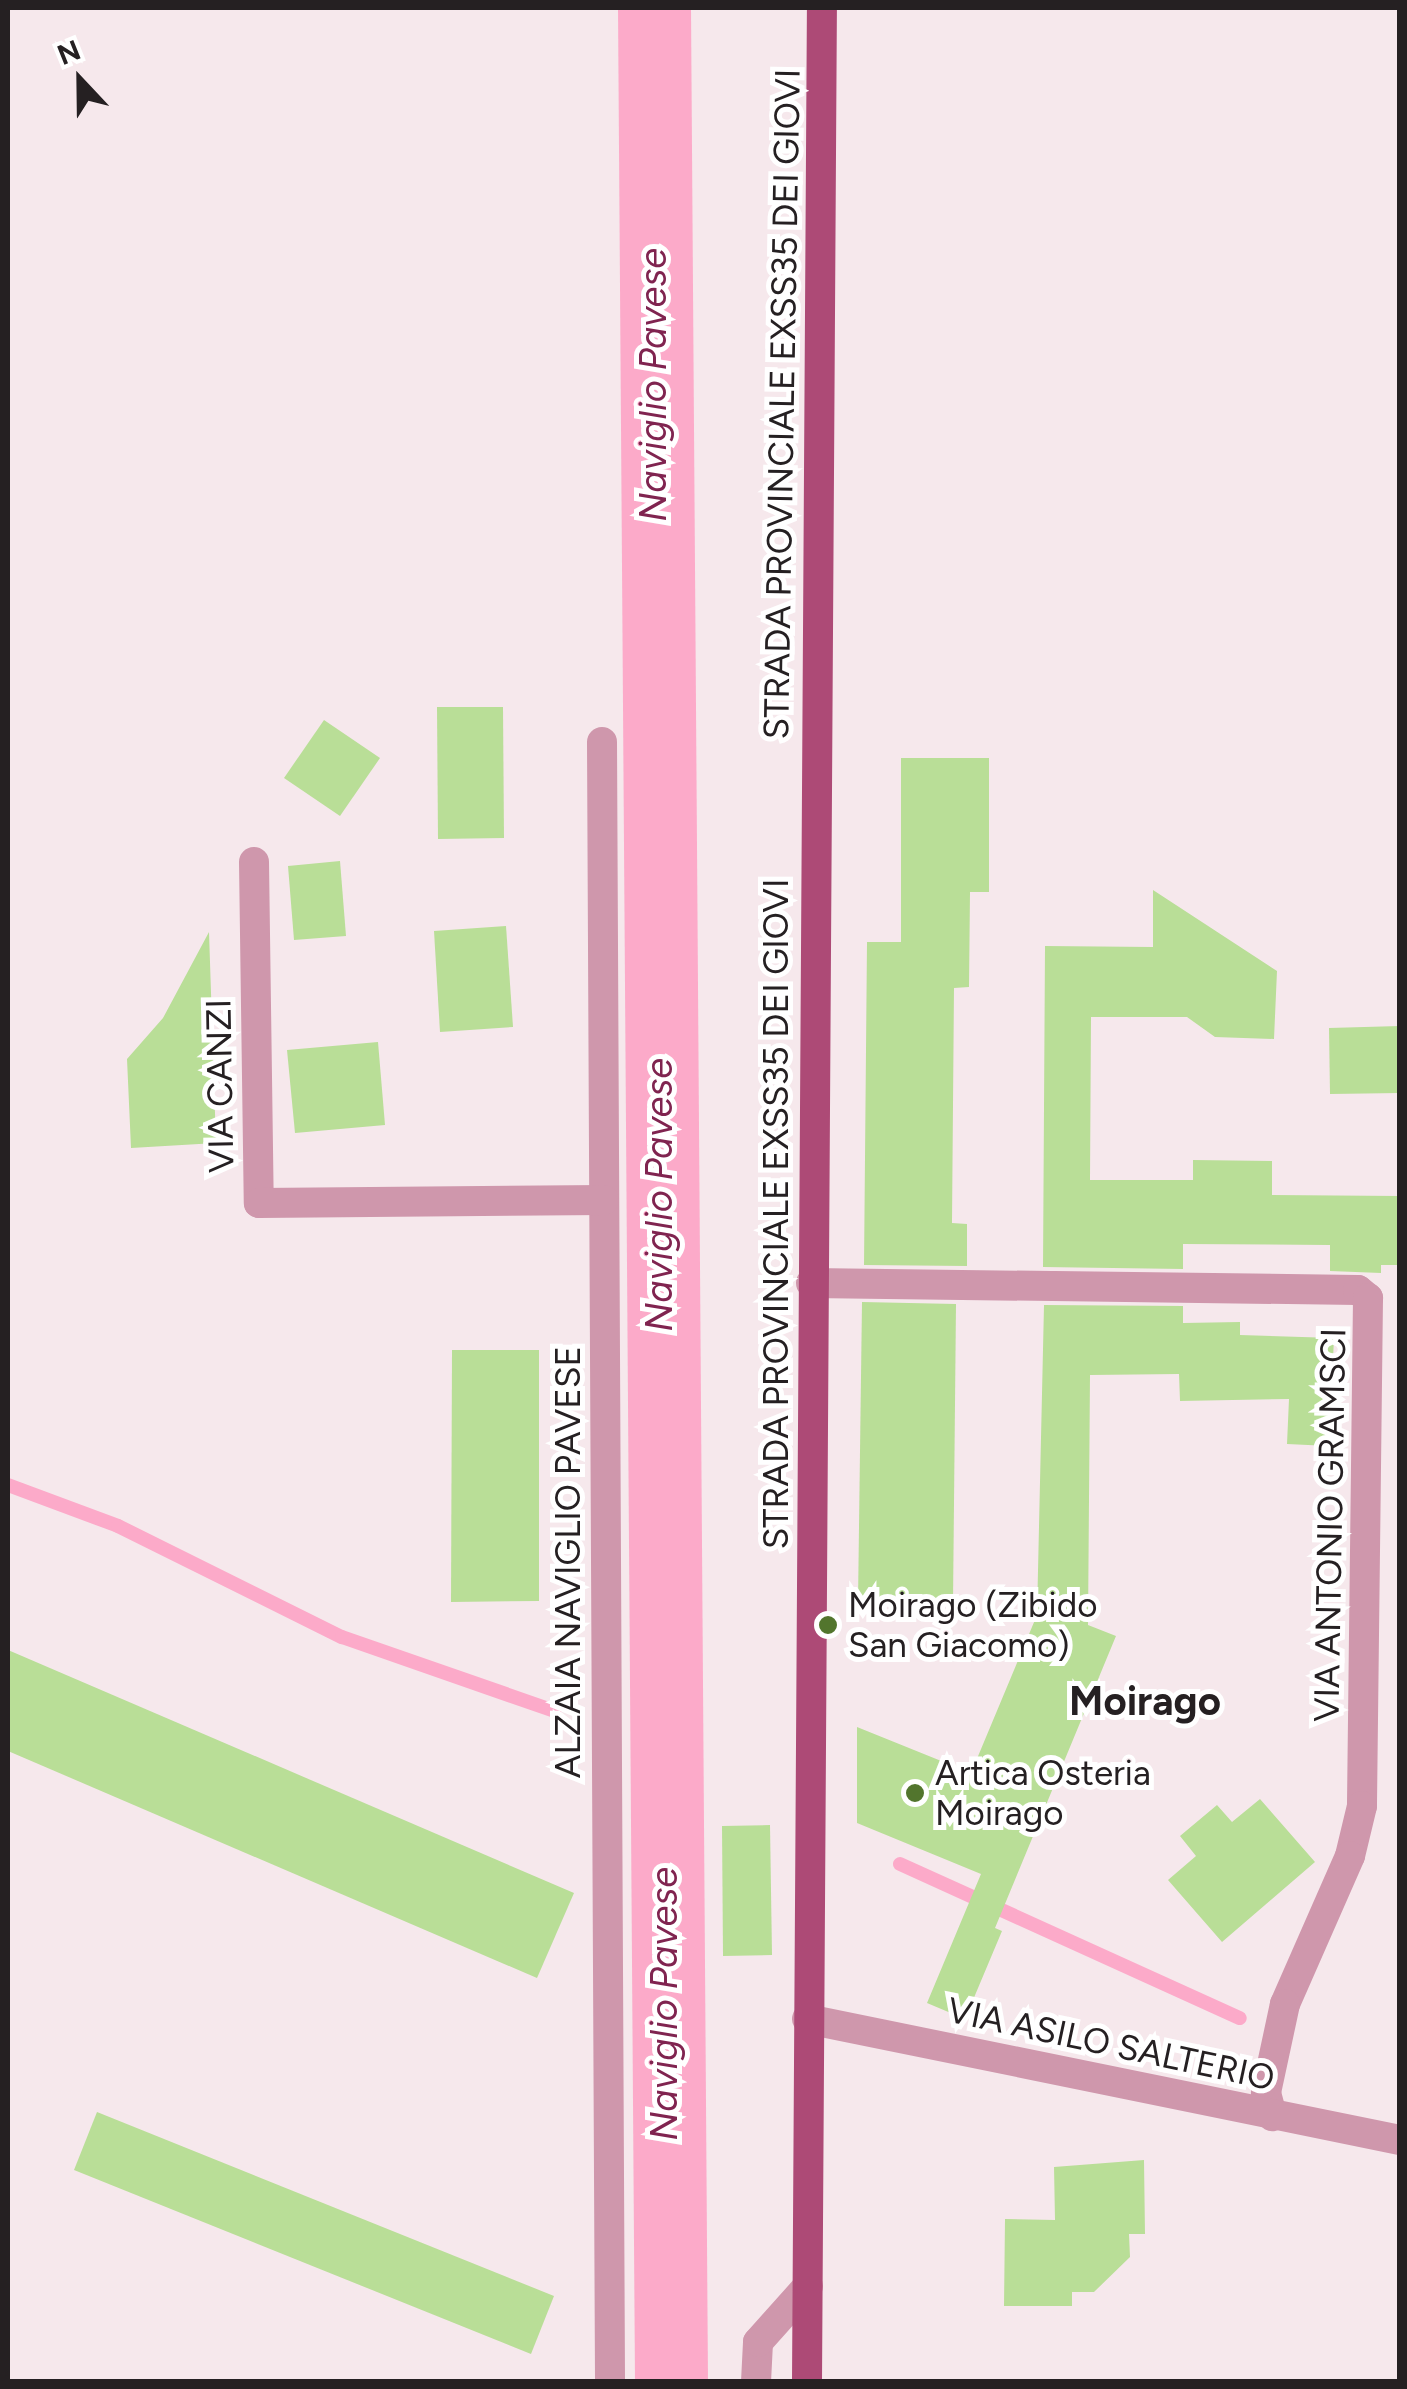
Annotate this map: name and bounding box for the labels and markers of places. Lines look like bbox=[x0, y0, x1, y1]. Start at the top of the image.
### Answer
place label: Moirago (Zibido San Giacomo) bbox=[848, 1584, 1098, 1666]
marker: Moirago (Zibido San Giacomo) bbox=[817, 1614, 839, 1636]
place label: Artica Osteria Moirago bbox=[935, 1752, 1151, 1834]
marker: Artica Osteria Moirago bbox=[904, 1782, 926, 1804]

